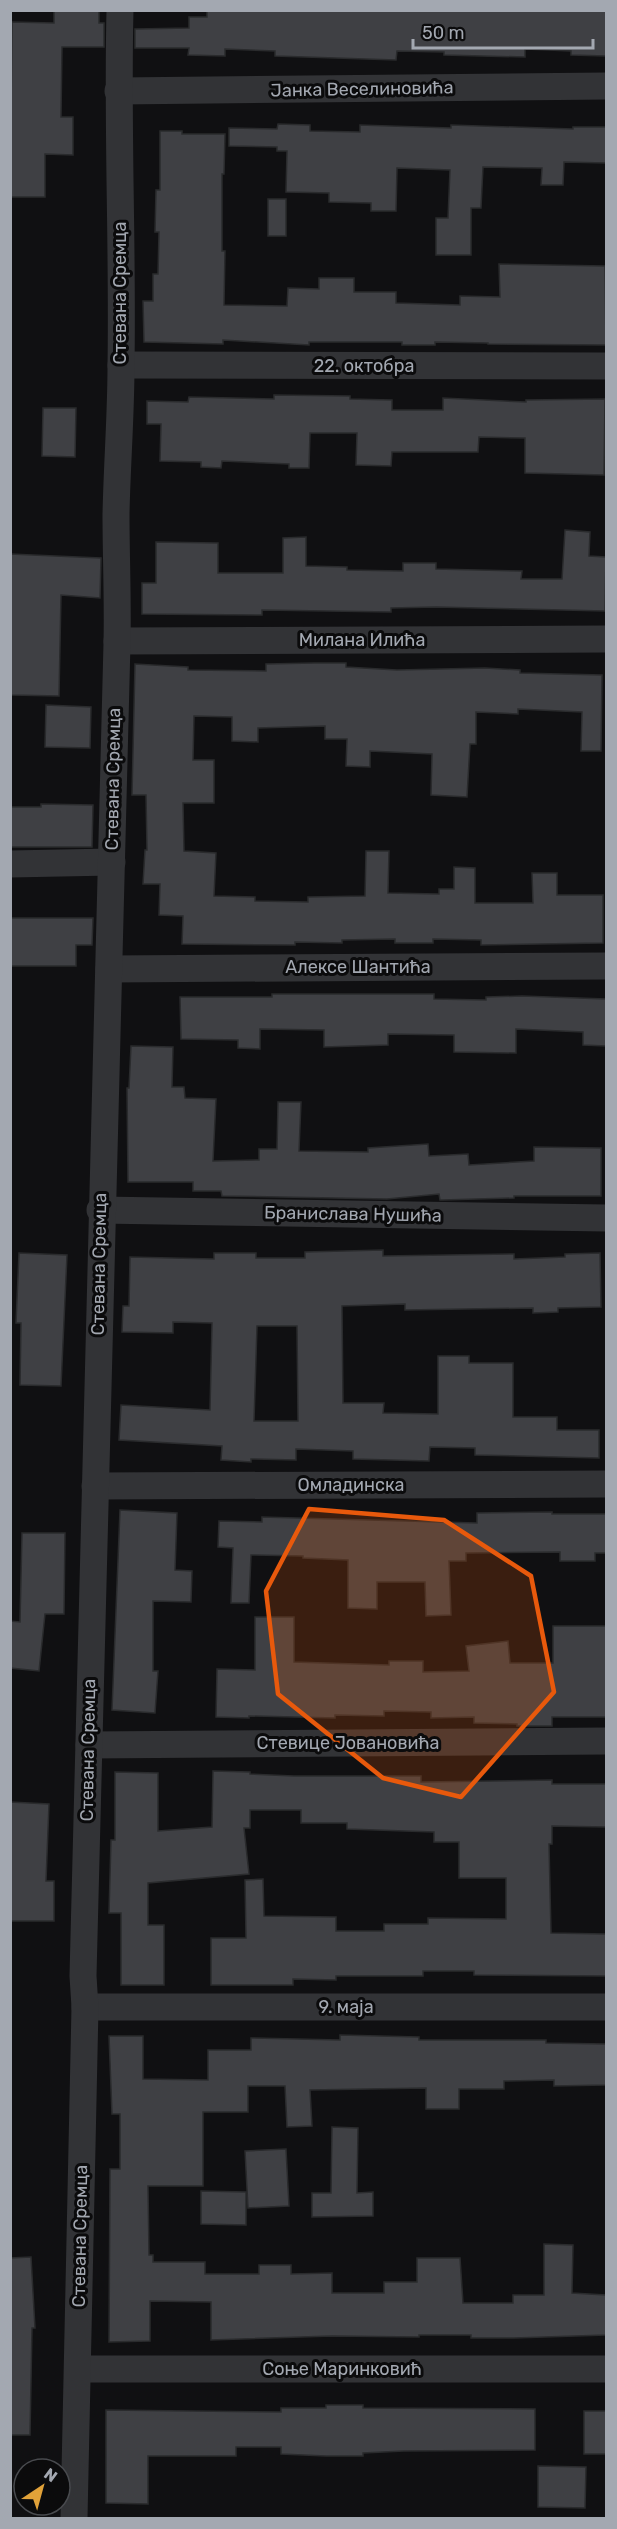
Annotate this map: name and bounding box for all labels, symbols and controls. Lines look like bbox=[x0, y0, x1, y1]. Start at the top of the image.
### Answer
scale bar bbox=[413, 12, 593, 50]
text: 50 m bbox=[422, 22, 465, 44]
street label: Јанка Веселиновића bbox=[270, 76, 454, 102]
street label: Стевана Сремца bbox=[109, 222, 131, 364]
street label: 22. октобра bbox=[314, 355, 414, 377]
street label: Милана Илића bbox=[299, 629, 425, 651]
street label: Стевана Сремца bbox=[101, 707, 125, 851]
street label: Алексе Шантића bbox=[285, 956, 431, 978]
street label: Стевана Сремца bbox=[87, 1192, 111, 1336]
street label: Бранислава Нушића bbox=[264, 1201, 442, 1227]
street label: Омладинска bbox=[297, 1474, 405, 1496]
street label: Стевана Сремца bbox=[76, 1678, 100, 1822]
street label: Стевице Јовановића bbox=[256, 1732, 440, 1754]
street label: 9. маја bbox=[318, 1996, 374, 2018]
street label: Стевана Сремца bbox=[68, 2164, 92, 2308]
street label: Соње Маринковић bbox=[262, 2358, 422, 2380]
north arrow bbox=[12, 2457, 72, 2517]
text: N bbox=[40, 2464, 61, 2486]

